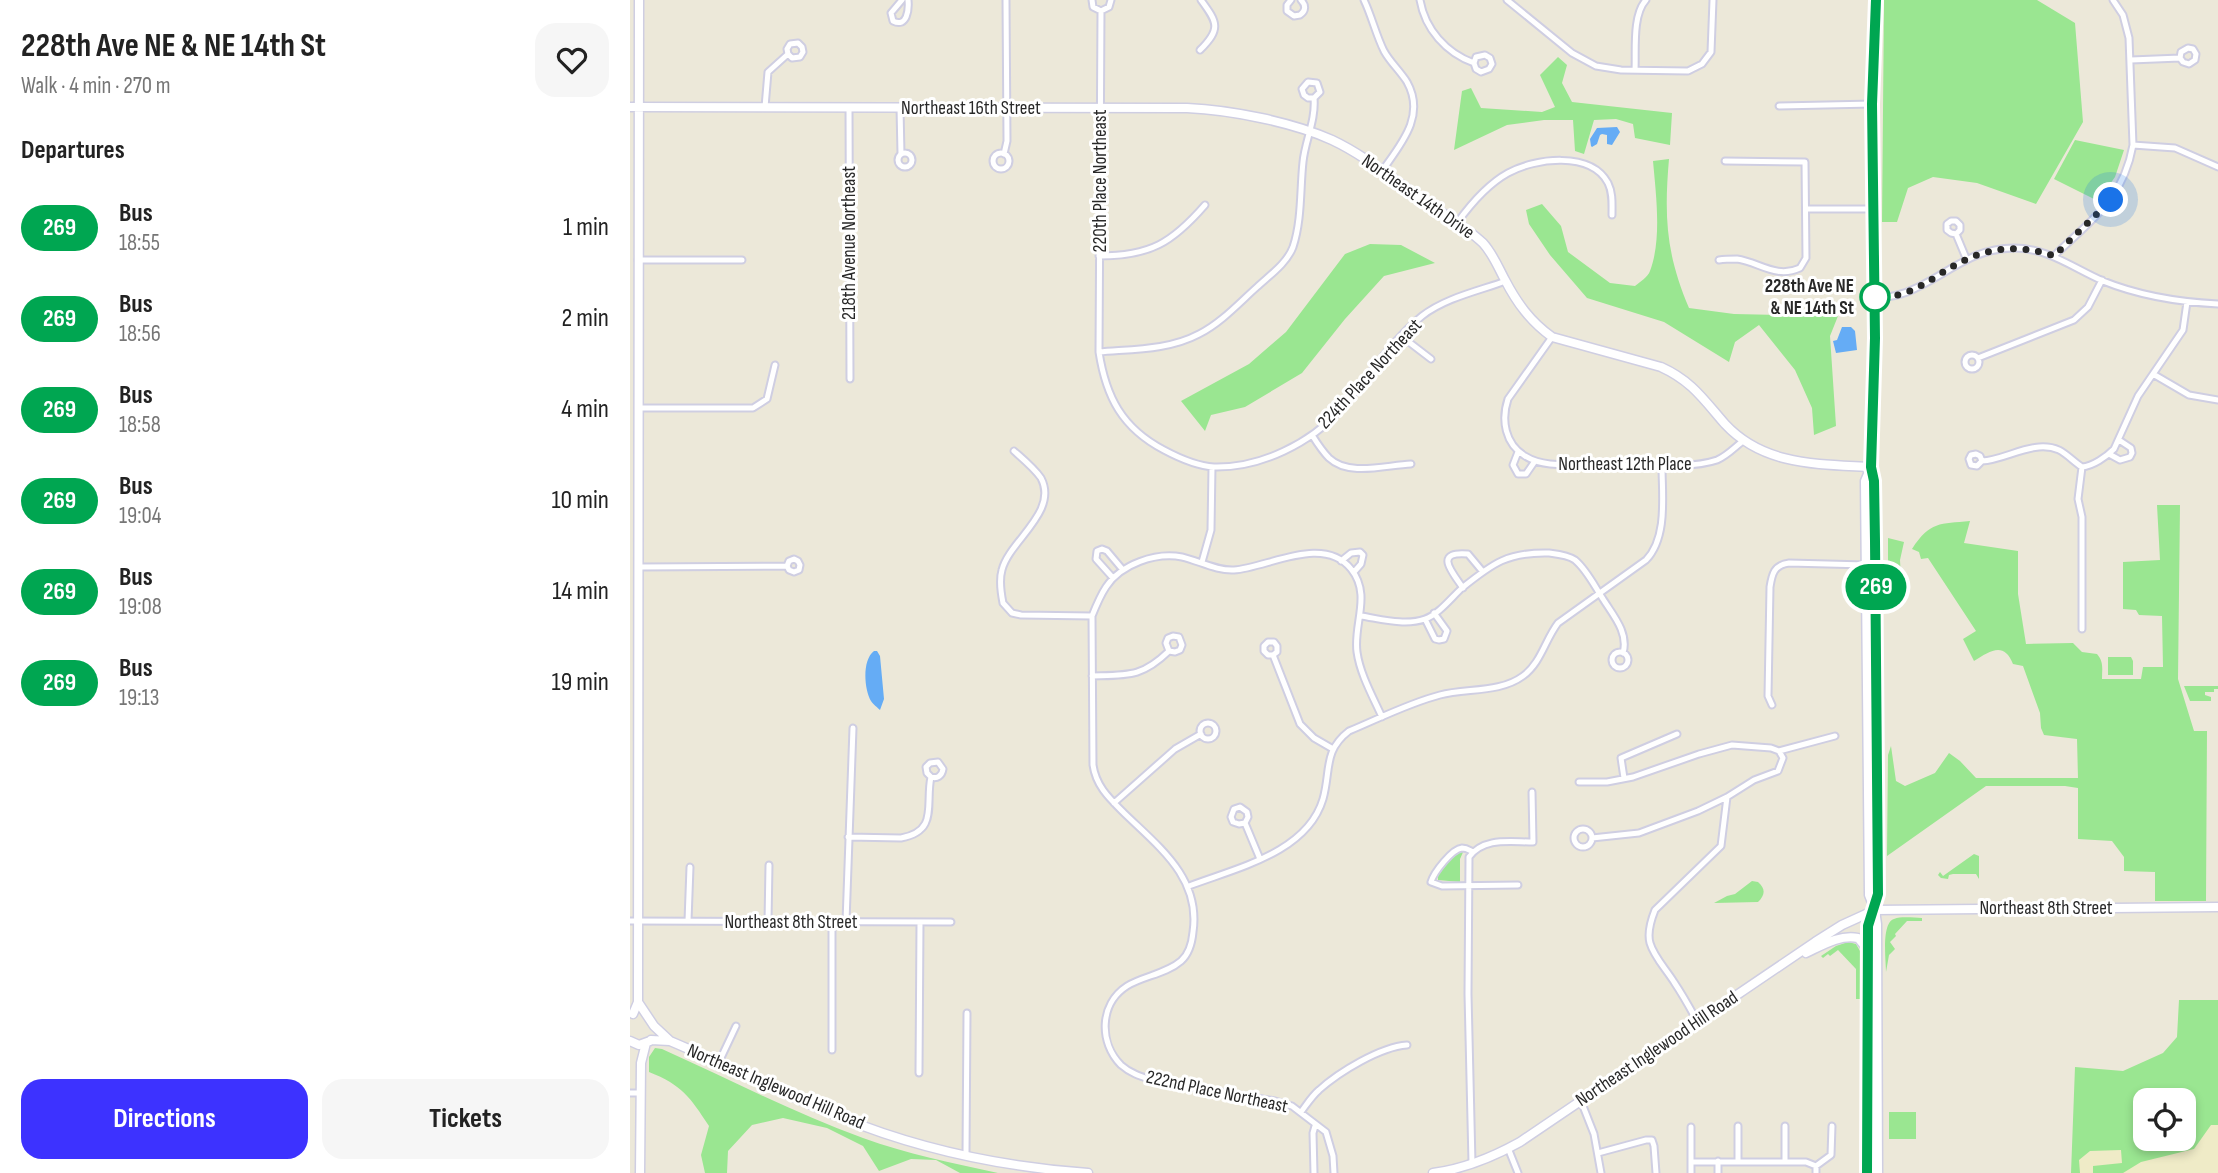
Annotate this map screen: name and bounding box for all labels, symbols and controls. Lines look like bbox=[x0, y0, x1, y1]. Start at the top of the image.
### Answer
button: heart bbox=[535, 23, 609, 97]
text: 228th Ave NE & NE 14th St bbox=[21, 26, 326, 66]
text: Walk · 4 min · 270 m bbox=[21, 72, 171, 100]
street label: Northeast 16th Street bbox=[901, 97, 1041, 120]
street label: 220th Place Northeast bbox=[1089, 109, 1112, 252]
text: Departures bbox=[21, 135, 125, 166]
street label: Northeast 14th Drive bbox=[1357, 150, 1479, 244]
street label: 218th Avenue Northeast bbox=[838, 166, 861, 320]
your location bbox=[2093, 182, 2128, 217]
text: Bus bbox=[119, 198, 153, 229]
text: 1 min bbox=[563, 212, 609, 243]
text: 269 bbox=[43, 213, 76, 242]
text: 18:55 bbox=[119, 229, 160, 257]
place label: 228th Ave NE & NE 14th St bbox=[1765, 275, 1854, 320]
marker: 228th Ave NE & NE 14th St bbox=[1860, 282, 1890, 312]
text: Bus bbox=[119, 289, 153, 320]
text: 2 min bbox=[561, 303, 609, 334]
text: 269 bbox=[43, 304, 76, 333]
street label: 224th Place Northeast bbox=[1313, 314, 1427, 434]
text: 18:56 bbox=[119, 320, 161, 348]
text: Bus bbox=[119, 380, 153, 411]
text: 4 min bbox=[561, 394, 609, 425]
text: 269 bbox=[43, 395, 76, 424]
text: 18:58 bbox=[119, 411, 161, 439]
street label: Northeast 12th Place bbox=[1558, 453, 1692, 476]
text: Bus bbox=[119, 471, 153, 502]
text: 10 min bbox=[552, 485, 609, 516]
text: 269 bbox=[43, 486, 76, 515]
text: 19:04 bbox=[119, 502, 161, 530]
text: Bus bbox=[119, 562, 153, 593]
line badge: 269 bbox=[1836, 564, 1916, 610]
text: 269 bbox=[1859, 572, 1893, 601]
text: 14 min bbox=[552, 576, 609, 607]
text: 269 bbox=[43, 577, 76, 606]
text: 19:08 bbox=[119, 593, 162, 621]
text: Bus bbox=[119, 653, 153, 684]
text: 19 min bbox=[552, 667, 609, 698]
text: 269 bbox=[43, 668, 76, 697]
text: 19:13 bbox=[119, 684, 159, 712]
street label: Northeast 8th Street bbox=[1979, 897, 2113, 920]
street label: Northeast 8th Street bbox=[724, 911, 858, 934]
street label: Northeast Inglewood Hill Road bbox=[1572, 986, 1742, 1112]
street label: Northeast Inglewood Hill Road bbox=[684, 1039, 868, 1135]
street label: 222nd Place Northeast bbox=[1144, 1066, 1290, 1118]
button: Directions bbox=[21, 1079, 308, 1159]
button: Tickets bbox=[322, 1079, 609, 1159]
map controls bbox=[2133, 1088, 2196, 1151]
button: locate bbox=[2133, 1088, 2196, 1151]

